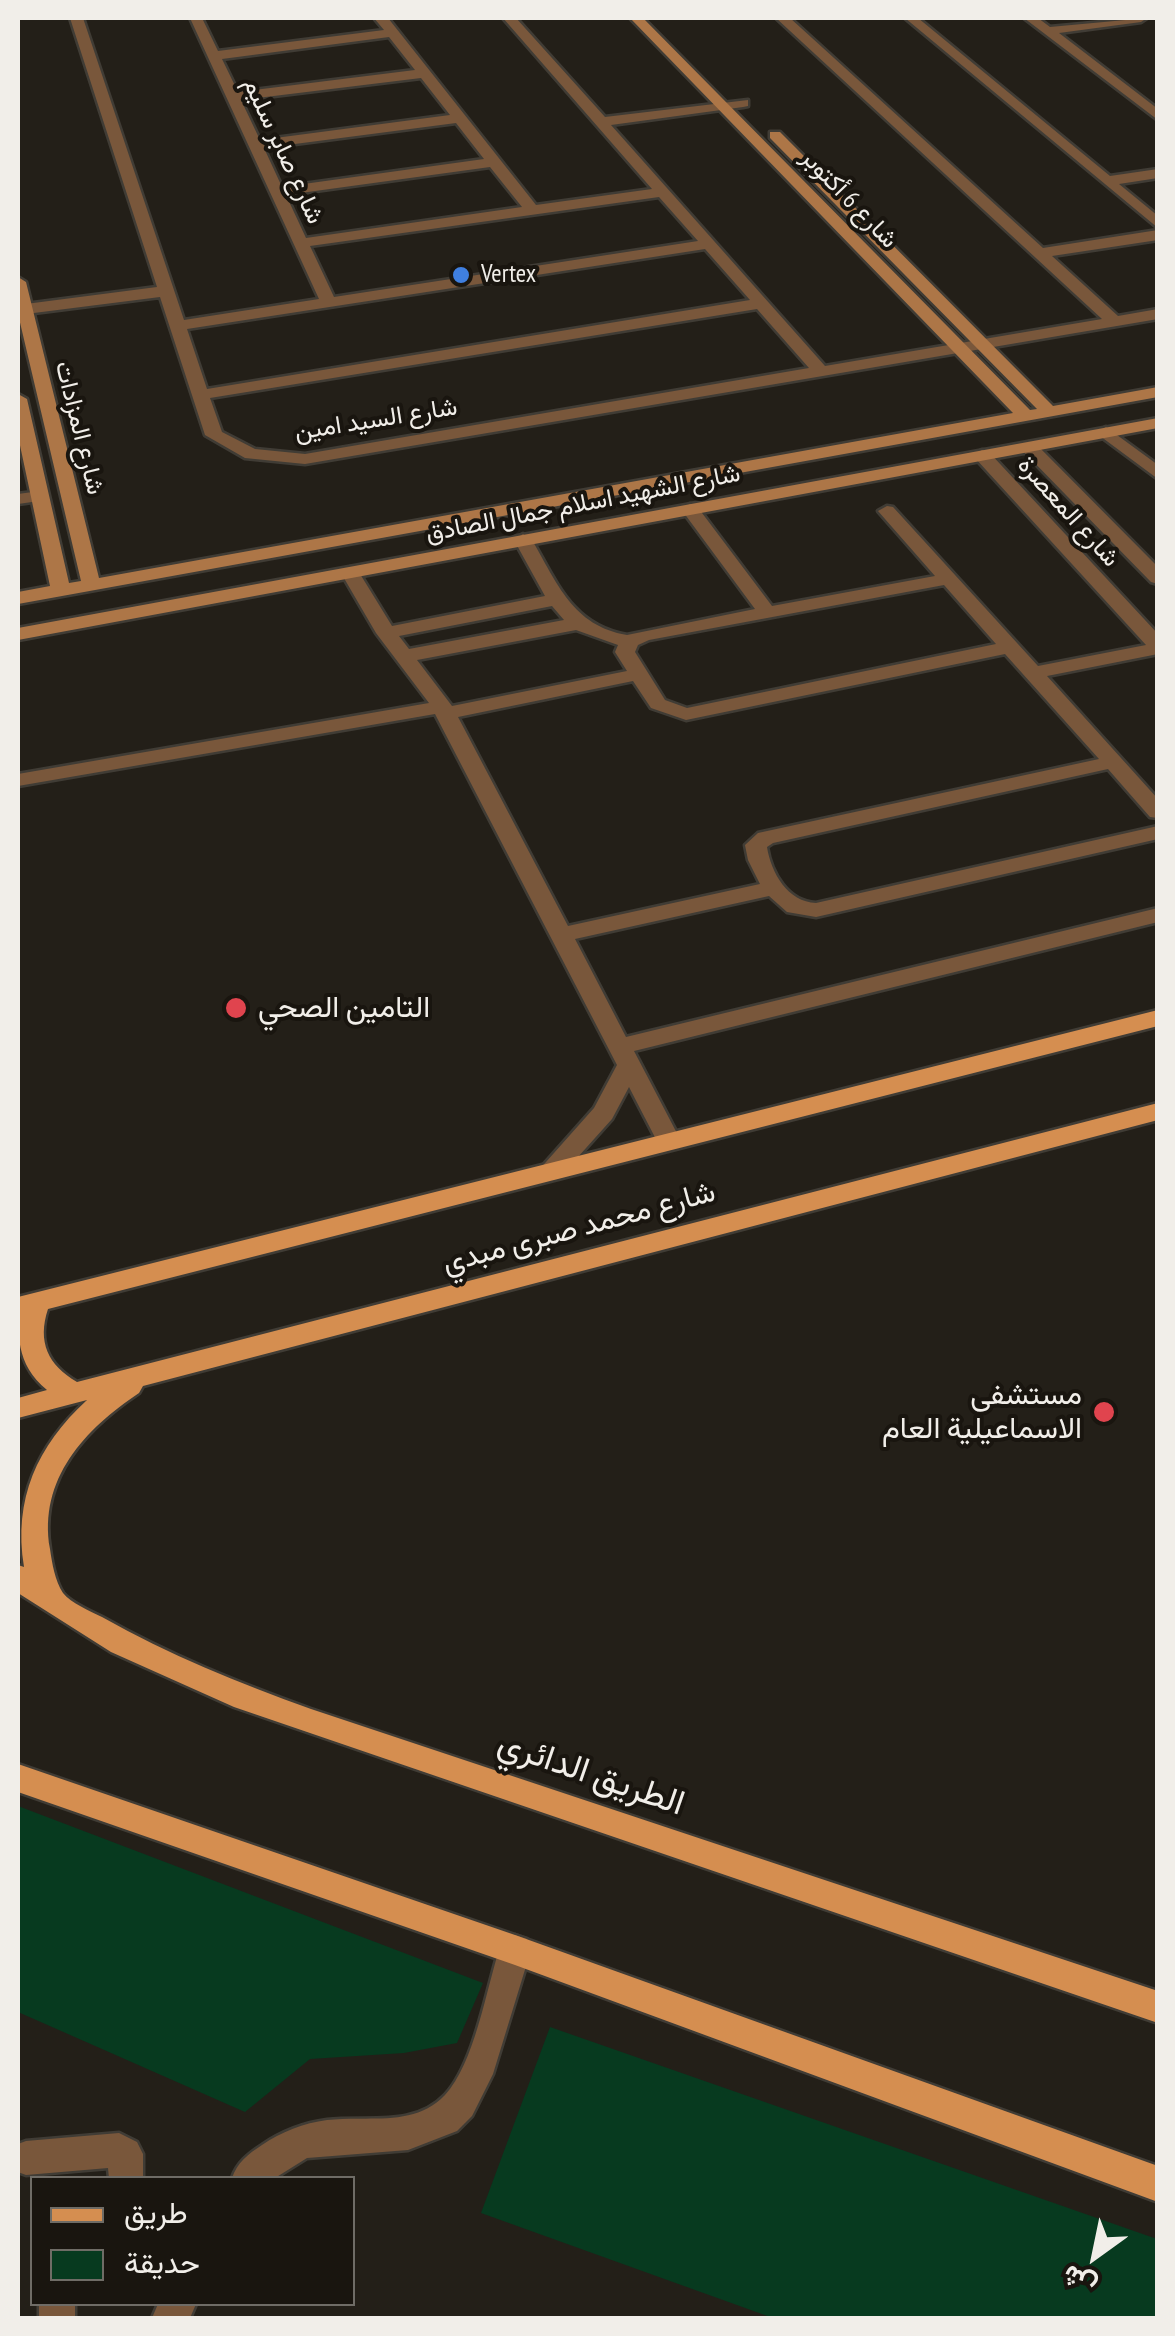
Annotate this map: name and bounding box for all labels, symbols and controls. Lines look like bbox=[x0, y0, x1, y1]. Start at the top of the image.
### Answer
street label: شارع صابر سليم bbox=[236, 73, 330, 229]
street label: شارع 6 أكتوبر bbox=[794, 143, 904, 255]
place label: Vertex bbox=[481, 260, 536, 290]
marker: Vertex bbox=[450, 264, 472, 286]
street label: شارع المزادات bbox=[48, 358, 110, 498]
street label: شارع السيد امين bbox=[292, 392, 460, 448]
street label: شارع المعصرة bbox=[1011, 451, 1125, 573]
street label: شارع الشهيد اسلام جمال الصادق bbox=[423, 459, 743, 549]
place label: التامين الصحي bbox=[258, 990, 430, 1026]
marker: التامين الصحي bbox=[223, 995, 249, 1021]
street label: شارع محمد صبرى مبدي bbox=[439, 1174, 719, 1282]
place label: مستشفى الاسماعيلية العام bbox=[882, 1377, 1082, 1448]
marker: مستشفى الاسماعيلية العام bbox=[1091, 1399, 1117, 1425]
street label: الطريق الدائري bbox=[492, 1722, 690, 1826]
legend bbox=[30, 2176, 355, 2306]
text: طريق bbox=[124, 2192, 188, 2231]
north arrow bbox=[1045, 2206, 1145, 2306]
text: حديقة bbox=[124, 2242, 200, 2281]
text: ش bbox=[1054, 2257, 1103, 2306]

